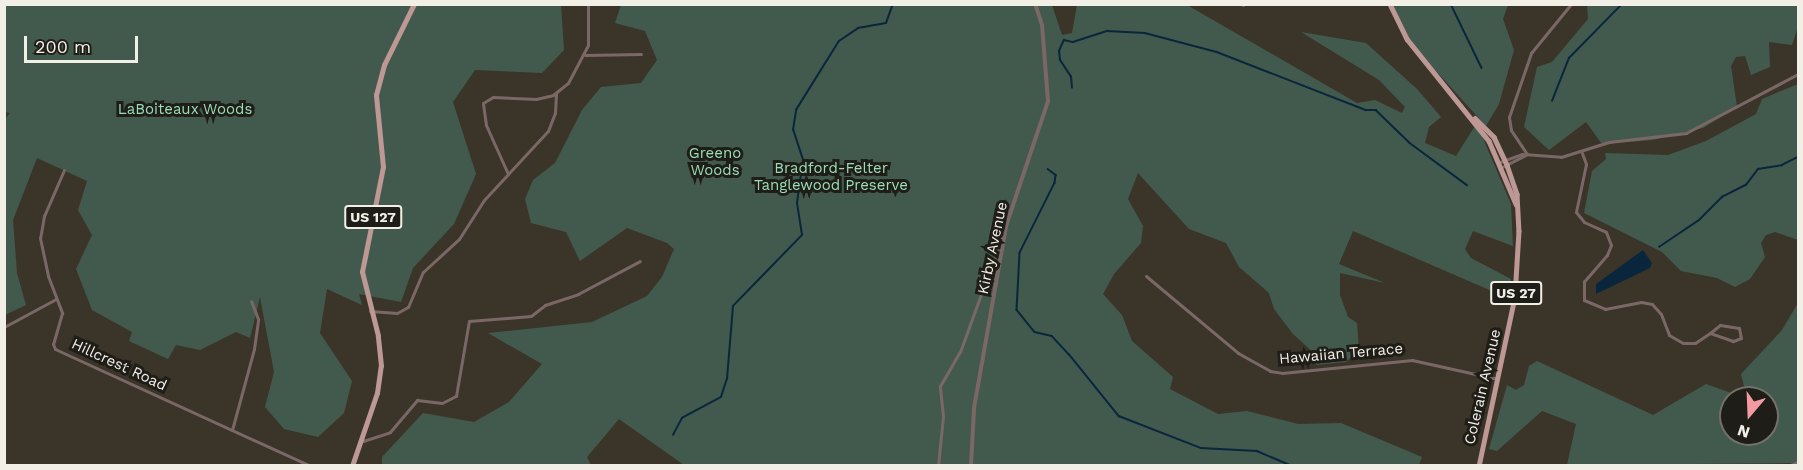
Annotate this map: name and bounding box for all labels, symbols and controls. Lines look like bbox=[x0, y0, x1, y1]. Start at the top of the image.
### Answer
scale bar bbox=[27, 24, 141, 62]
text: 200 m bbox=[35, 36, 91, 57]
park label: LaBoiteaux Woods bbox=[117, 101, 253, 119]
park label: Greeno Woods bbox=[689, 144, 741, 179]
park label: Bradford-Felter Tanglewood Preserve bbox=[754, 159, 908, 194]
street label: Kirby Avenue bbox=[974, 200, 1012, 296]
road number: US 127 bbox=[343, 206, 403, 228]
road number: US 27 bbox=[1489, 282, 1543, 304]
street label: Colerain Avenue bbox=[1461, 327, 1505, 447]
street label: Hillcrest Road bbox=[69, 335, 169, 395]
street label: Hawaiian Terrace bbox=[1278, 340, 1404, 368]
north arrow bbox=[1719, 386, 1779, 446]
text: N bbox=[1735, 421, 1752, 443]

